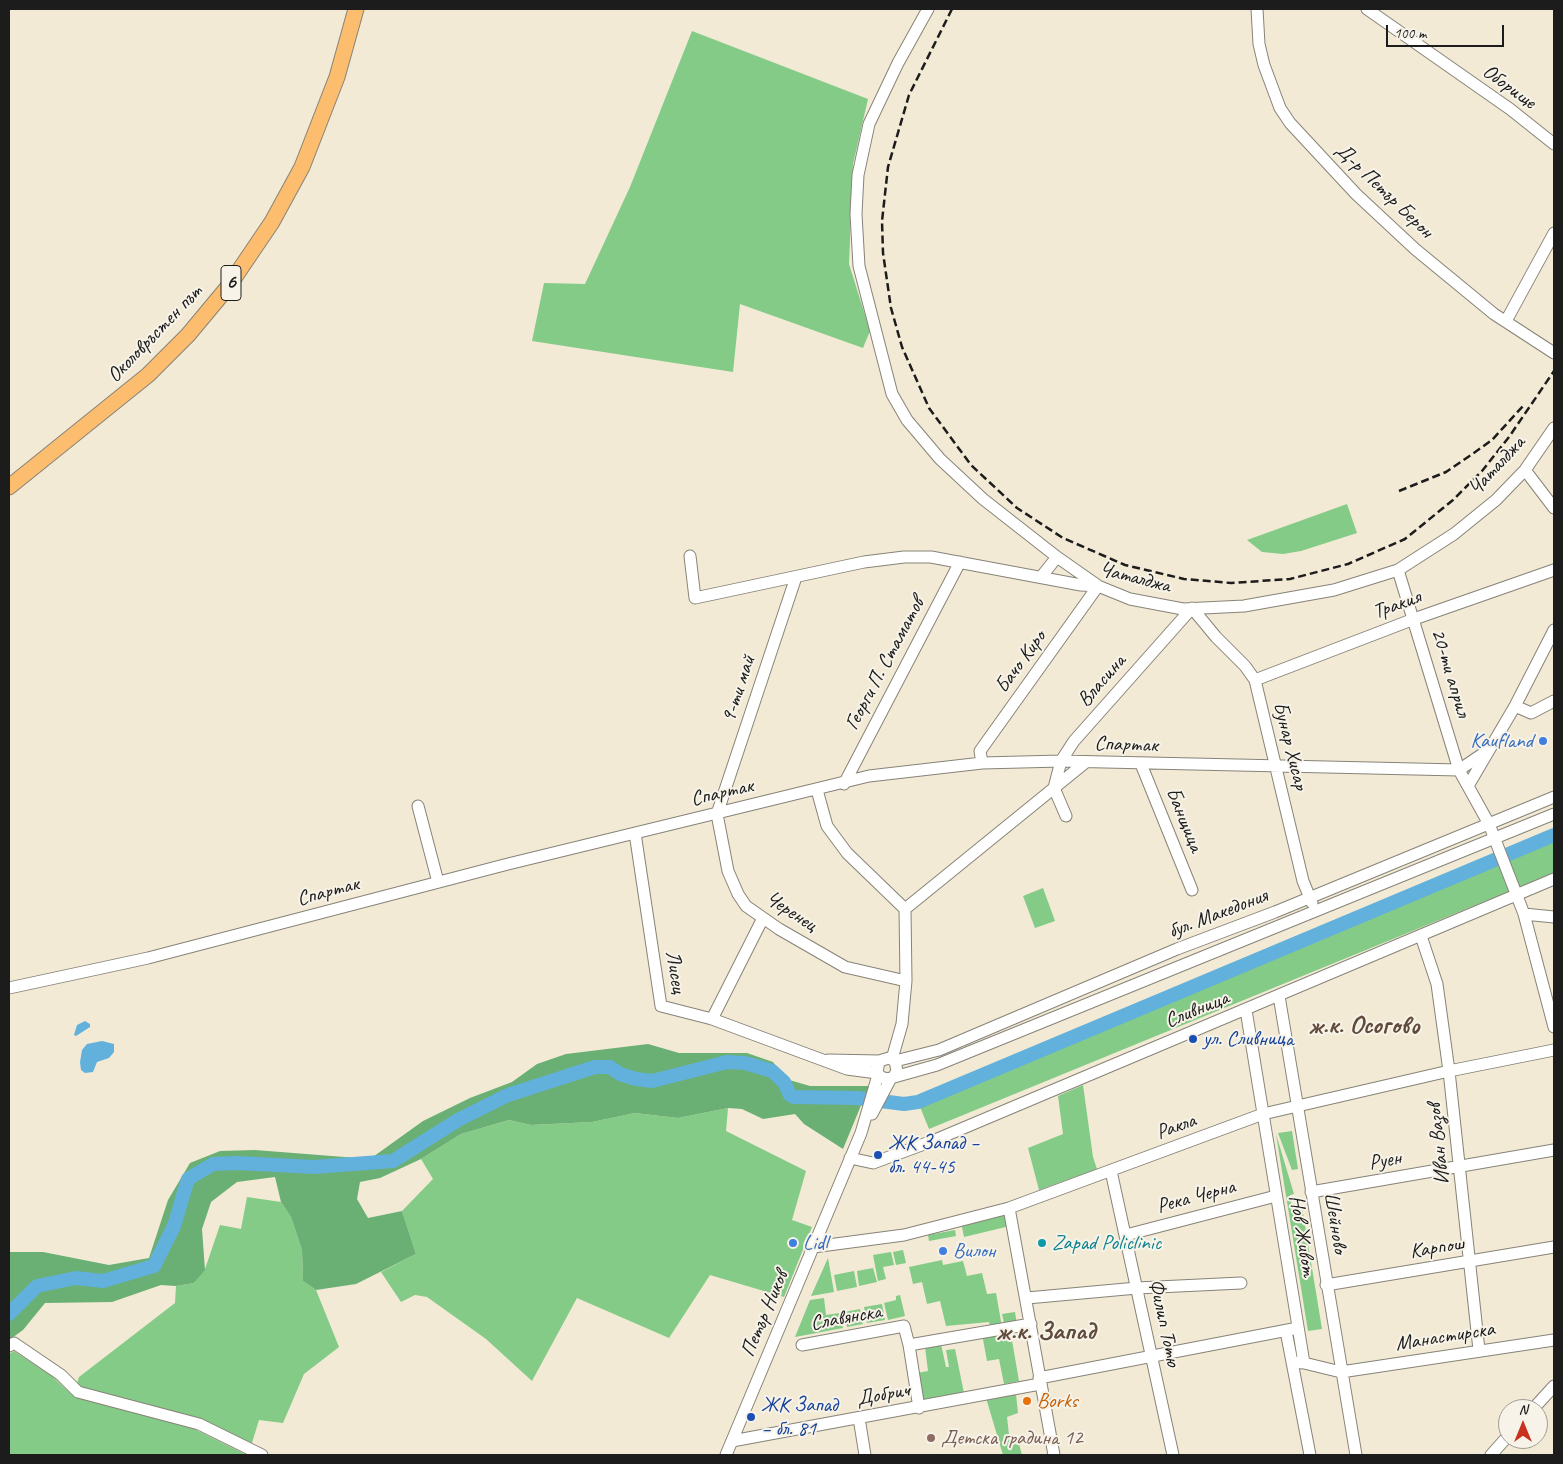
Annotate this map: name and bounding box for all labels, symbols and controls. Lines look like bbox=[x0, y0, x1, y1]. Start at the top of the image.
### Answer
scale bar bbox=[1388, 15, 1506, 47]
text: 100 m bbox=[1394, 24, 1426, 43]
street label: Оборище bbox=[1477, 59, 1541, 115]
street label: Д-р Петър Берон bbox=[1330, 138, 1438, 244]
road number: 6 bbox=[221, 266, 241, 300]
street label: Околовръстен път bbox=[102, 280, 208, 388]
street label: Чаталджа bbox=[1463, 431, 1531, 501]
street label: Чаталджа bbox=[1097, 557, 1173, 599]
street label: Тракия bbox=[1370, 585, 1424, 625]
street label: Георги П. Стаматов bbox=[840, 594, 930, 734]
street label: Бачо Киро bbox=[990, 626, 1052, 698]
street label: 20-ти април bbox=[1425, 626, 1475, 720]
street label: Власина bbox=[1072, 650, 1132, 712]
street label: 9-ти май bbox=[716, 652, 762, 726]
street label: Бунар Хисар bbox=[1267, 699, 1313, 793]
place label: Kaufland bbox=[1470, 728, 1533, 754]
street label: Спартак bbox=[1094, 731, 1158, 759]
marker: Kaufland bbox=[1537, 735, 1549, 747]
street label: Спартак bbox=[688, 774, 756, 812]
street label: Банщица bbox=[1160, 784, 1208, 856]
street label: Спартак bbox=[294, 872, 362, 912]
street label: бул. Македония bbox=[1165, 884, 1271, 944]
street label: Черенец bbox=[761, 886, 821, 938]
street label: Лисец bbox=[659, 949, 691, 995]
street label: Сливница bbox=[1161, 986, 1233, 1034]
district label: ж.к. Осогово bbox=[1308, 1010, 1420, 1042]
place label: ул. Сливница bbox=[1203, 1026, 1293, 1052]
marker: ул. Сливница bbox=[1187, 1033, 1199, 1045]
street label: Иван Вазов bbox=[1422, 1102, 1456, 1186]
street label: Ракла bbox=[1153, 1108, 1199, 1146]
place label: ЖК Запад – бл. 44-45 bbox=[888, 1130, 979, 1180]
street label: Руен bbox=[1367, 1146, 1403, 1176]
marker: ЖК Запад – бл. 44-45 bbox=[872, 1149, 884, 1161]
street label: Река Черна bbox=[1154, 1174, 1238, 1220]
street label: Шейново bbox=[1318, 1191, 1352, 1255]
street label: Нов Живот bbox=[1283, 1193, 1321, 1279]
place label: Lidl bbox=[803, 1230, 828, 1256]
place label: Zapad Policlinic bbox=[1052, 1230, 1161, 1256]
street label: Карпош bbox=[1408, 1231, 1466, 1265]
marker: Lidl bbox=[787, 1237, 799, 1249]
marker: Zapad Policlinic bbox=[1036, 1237, 1048, 1249]
place label: Вилон bbox=[953, 1238, 995, 1264]
marker: Вилон bbox=[937, 1245, 949, 1257]
street label: Петър Ников bbox=[736, 1267, 794, 1361]
street label: Филип Тотю bbox=[1142, 1277, 1186, 1369]
street label: Славянска bbox=[808, 1299, 884, 1337]
district label: ж.к. Запад bbox=[996, 1316, 1096, 1348]
street label: Манастирска bbox=[1394, 1317, 1496, 1357]
street label: Добрич bbox=[855, 1378, 911, 1412]
place label: Borks bbox=[1037, 1388, 1078, 1414]
place label: ЖК Запад – бл. 81 bbox=[761, 1392, 838, 1442]
marker: Borks bbox=[1021, 1395, 1033, 1407]
north arrow bbox=[1498, 1399, 1548, 1449]
text: N bbox=[1519, 1401, 1527, 1418]
marker: ЖК Запад – бл. 81 bbox=[745, 1411, 757, 1423]
place label: Детска градина 12 bbox=[941, 1425, 1083, 1451]
marker: Детска градина 12 bbox=[925, 1432, 937, 1444]

